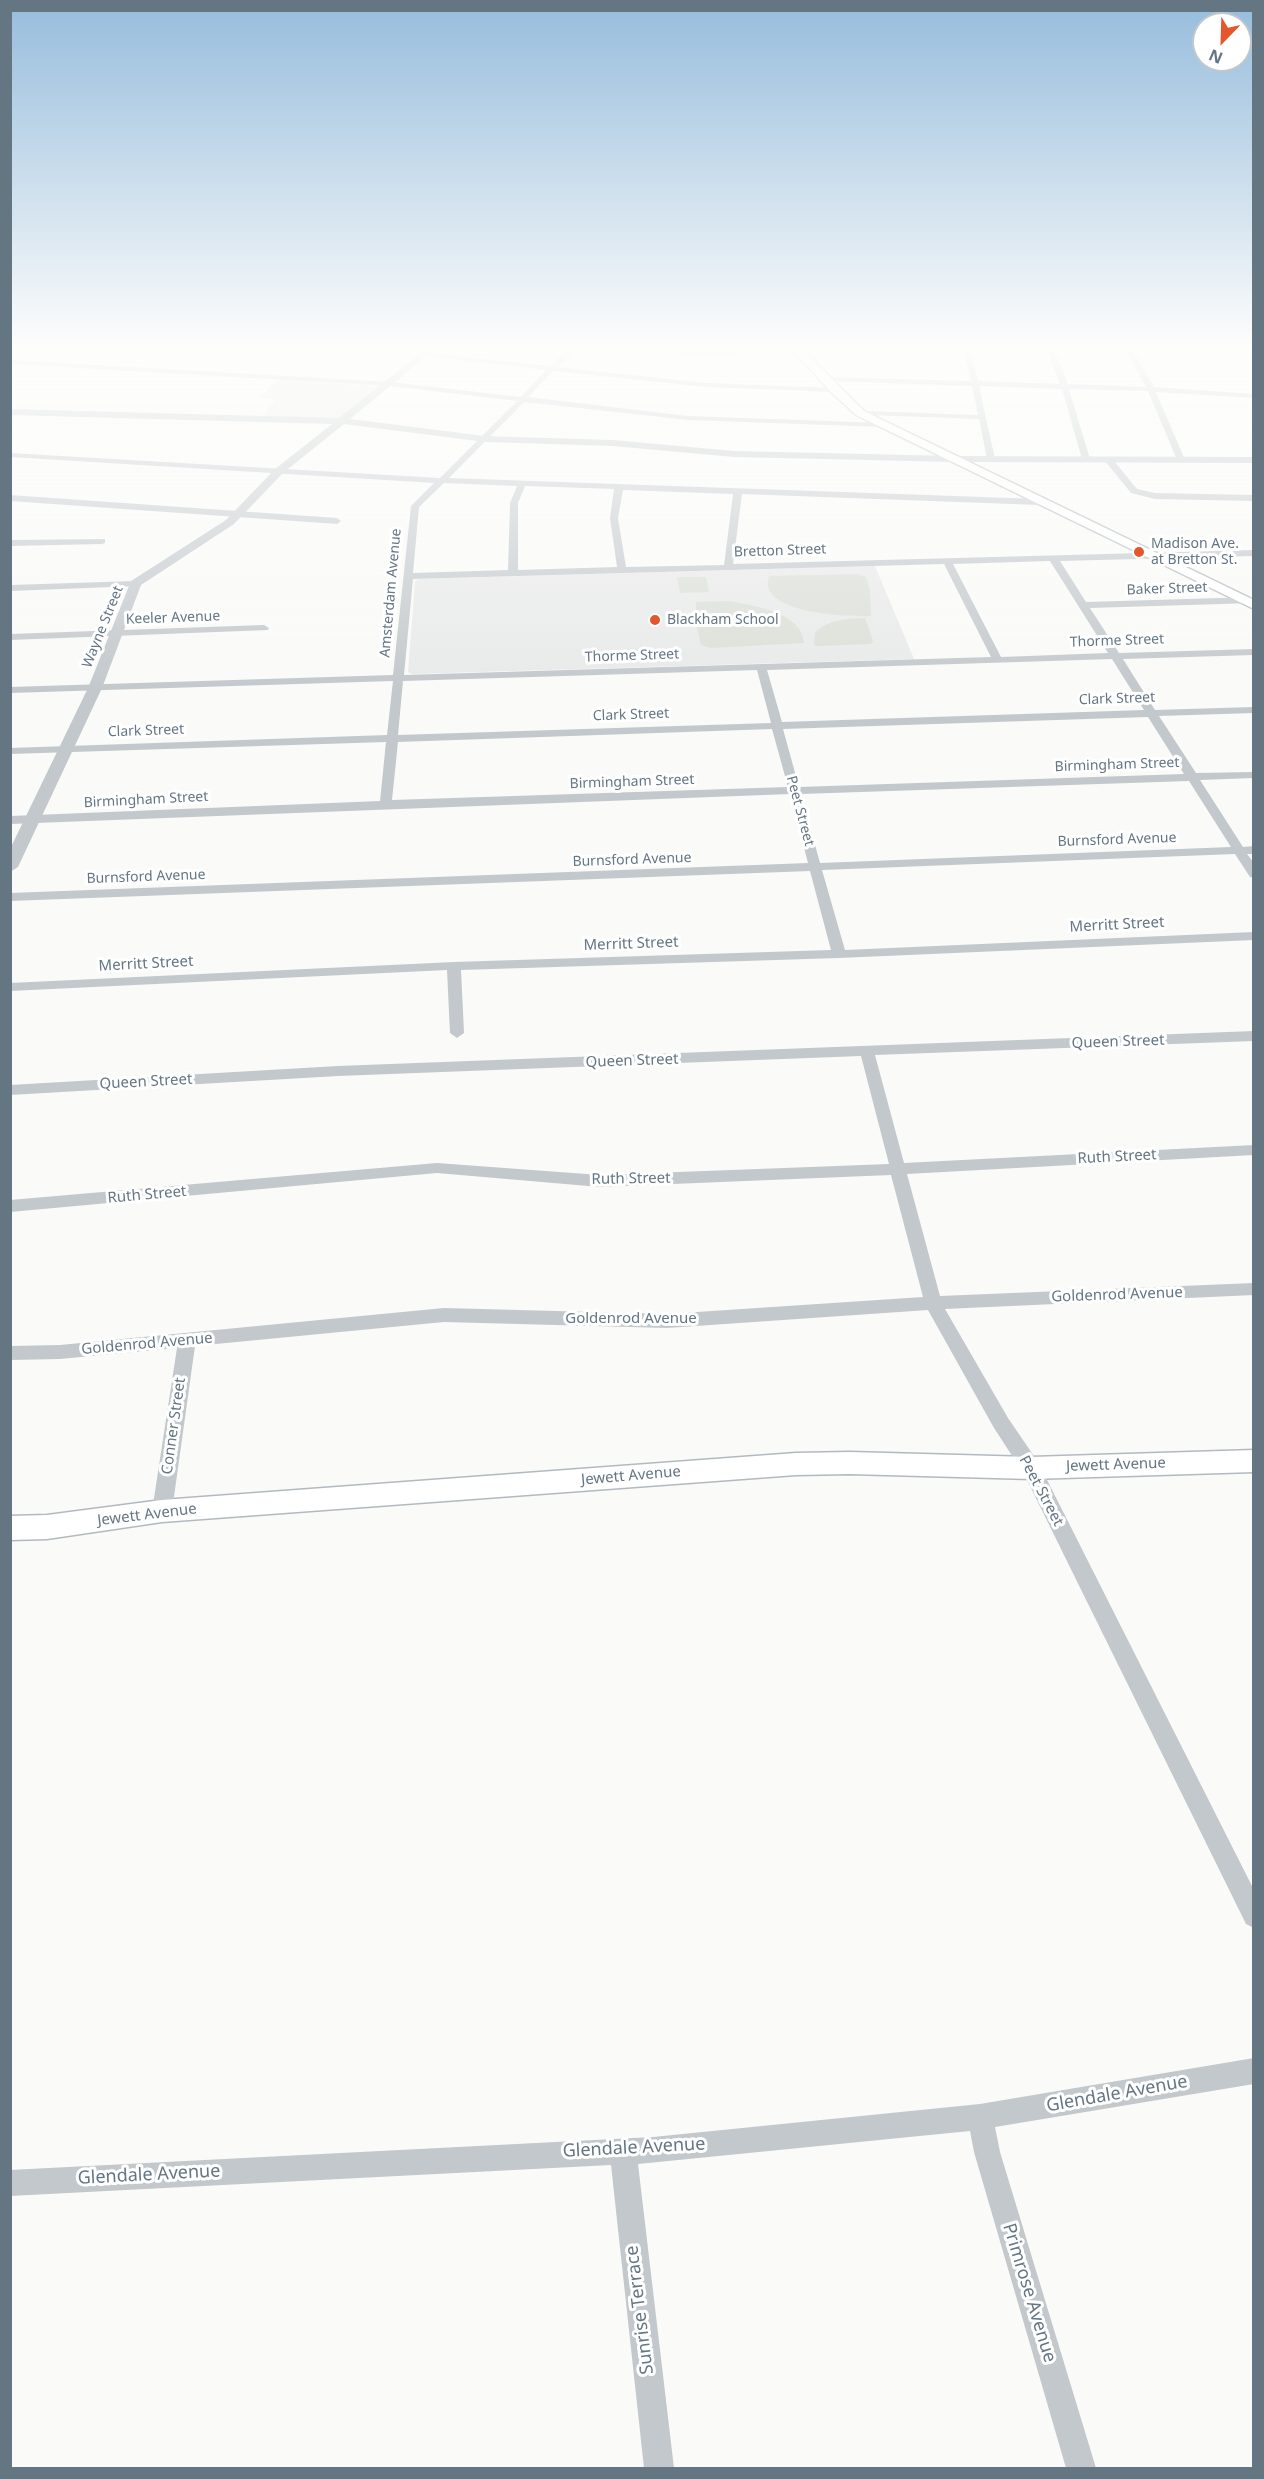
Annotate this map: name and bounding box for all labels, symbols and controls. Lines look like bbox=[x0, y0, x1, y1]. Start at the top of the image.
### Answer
north arrow bbox=[1192, 12, 1252, 72]
text: N bbox=[1205, 44, 1226, 69]
street label: Amsterdam Avenue bbox=[377, 528, 405, 658]
place label: Madison Ave. at Bretton St. bbox=[1151, 536, 1239, 568]
street label: Bretton Street bbox=[734, 541, 826, 561]
marker: Madison Ave. at Bretton St. bbox=[1132, 545, 1146, 559]
street label: Baker Street bbox=[1126, 579, 1208, 599]
street label: Wayne Street bbox=[79, 584, 127, 670]
street label: Keeler Avenue bbox=[125, 608, 221, 628]
place label: Blackham School bbox=[667, 612, 779, 628]
marker: Blackham School bbox=[648, 613, 662, 627]
street label: Thorme Street bbox=[1070, 631, 1164, 651]
street label: Thorme Street bbox=[585, 646, 679, 666]
street label: Clark Street bbox=[1079, 689, 1155, 709]
street label: Clark Street bbox=[593, 705, 669, 725]
street label: Clark Street bbox=[108, 721, 184, 741]
street label: Birmingham Street bbox=[1054, 754, 1180, 776]
street label: Birmingham Street bbox=[569, 771, 695, 793]
street label: Peet Street bbox=[783, 774, 817, 848]
street label: Birmingham Street bbox=[83, 788, 209, 812]
street label: Burnsford Avenue bbox=[1057, 830, 1177, 850]
street label: Burnsford Avenue bbox=[572, 850, 692, 870]
street label: Burnsford Avenue bbox=[86, 867, 206, 887]
street label: Merritt Street bbox=[1069, 914, 1165, 936]
street label: Merritt Street bbox=[583, 933, 679, 955]
street label: Merritt Street bbox=[98, 953, 194, 975]
street label: Queen Street bbox=[1071, 1031, 1165, 1053]
street label: Queen Street bbox=[585, 1050, 679, 1072]
street label: Queen Street bbox=[99, 1071, 193, 1093]
street label: Ruth Street bbox=[1077, 1146, 1157, 1168]
street label: Ruth Street bbox=[591, 1169, 671, 1189]
street label: Ruth Street bbox=[107, 1183, 187, 1207]
street label: Goldenrod Avenue bbox=[1051, 1284, 1183, 1306]
street label: Goldenrod Avenue bbox=[565, 1310, 697, 1328]
street label: Goldenrod Avenue bbox=[81, 1329, 213, 1359]
street label: Conner Street bbox=[158, 1376, 190, 1476]
street label: Peet Street bbox=[1015, 1453, 1067, 1529]
street label: Jewett Avenue bbox=[1066, 1454, 1166, 1476]
street label: Jewett Avenue bbox=[580, 1463, 682, 1489]
street label: Jewett Avenue bbox=[96, 1500, 198, 1530]
street label: Glendale Avenue bbox=[1045, 2071, 1189, 2117]
street label: Glendale Avenue bbox=[562, 2133, 706, 2163]
street label: Glendale Avenue bbox=[77, 2160, 221, 2190]
street label: Primrose Avenue bbox=[998, 2221, 1060, 2365]
street label: Sunrise Terrace bbox=[621, 2244, 659, 2376]

